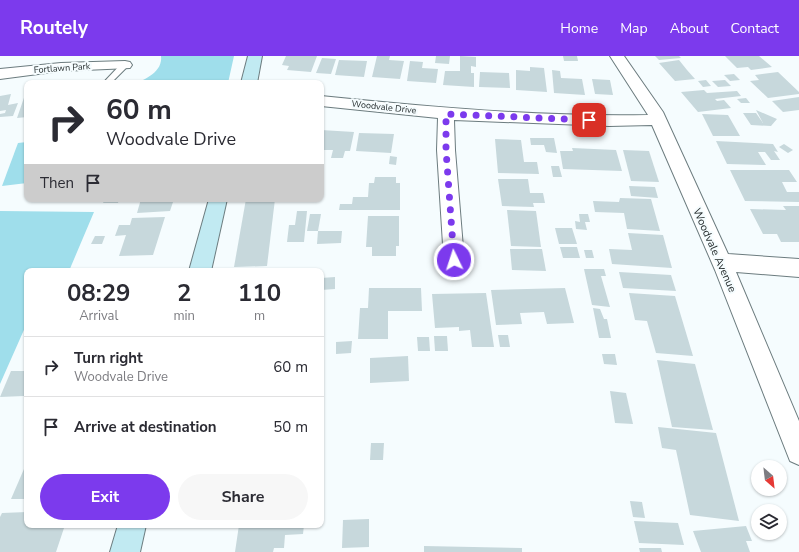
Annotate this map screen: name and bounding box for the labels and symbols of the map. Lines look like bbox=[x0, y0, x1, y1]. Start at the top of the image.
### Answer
street label: Fortlawn Park bbox=[33, 60, 91, 76]
street label: Woodvale Drive bbox=[351, 98, 417, 116]
pin bbox=[572, 103, 606, 137]
street label: Woodvale Avenue bbox=[689, 206, 740, 295]
position arrow bbox=[433, 239, 475, 281]
north arrow bbox=[751, 460, 787, 496]

